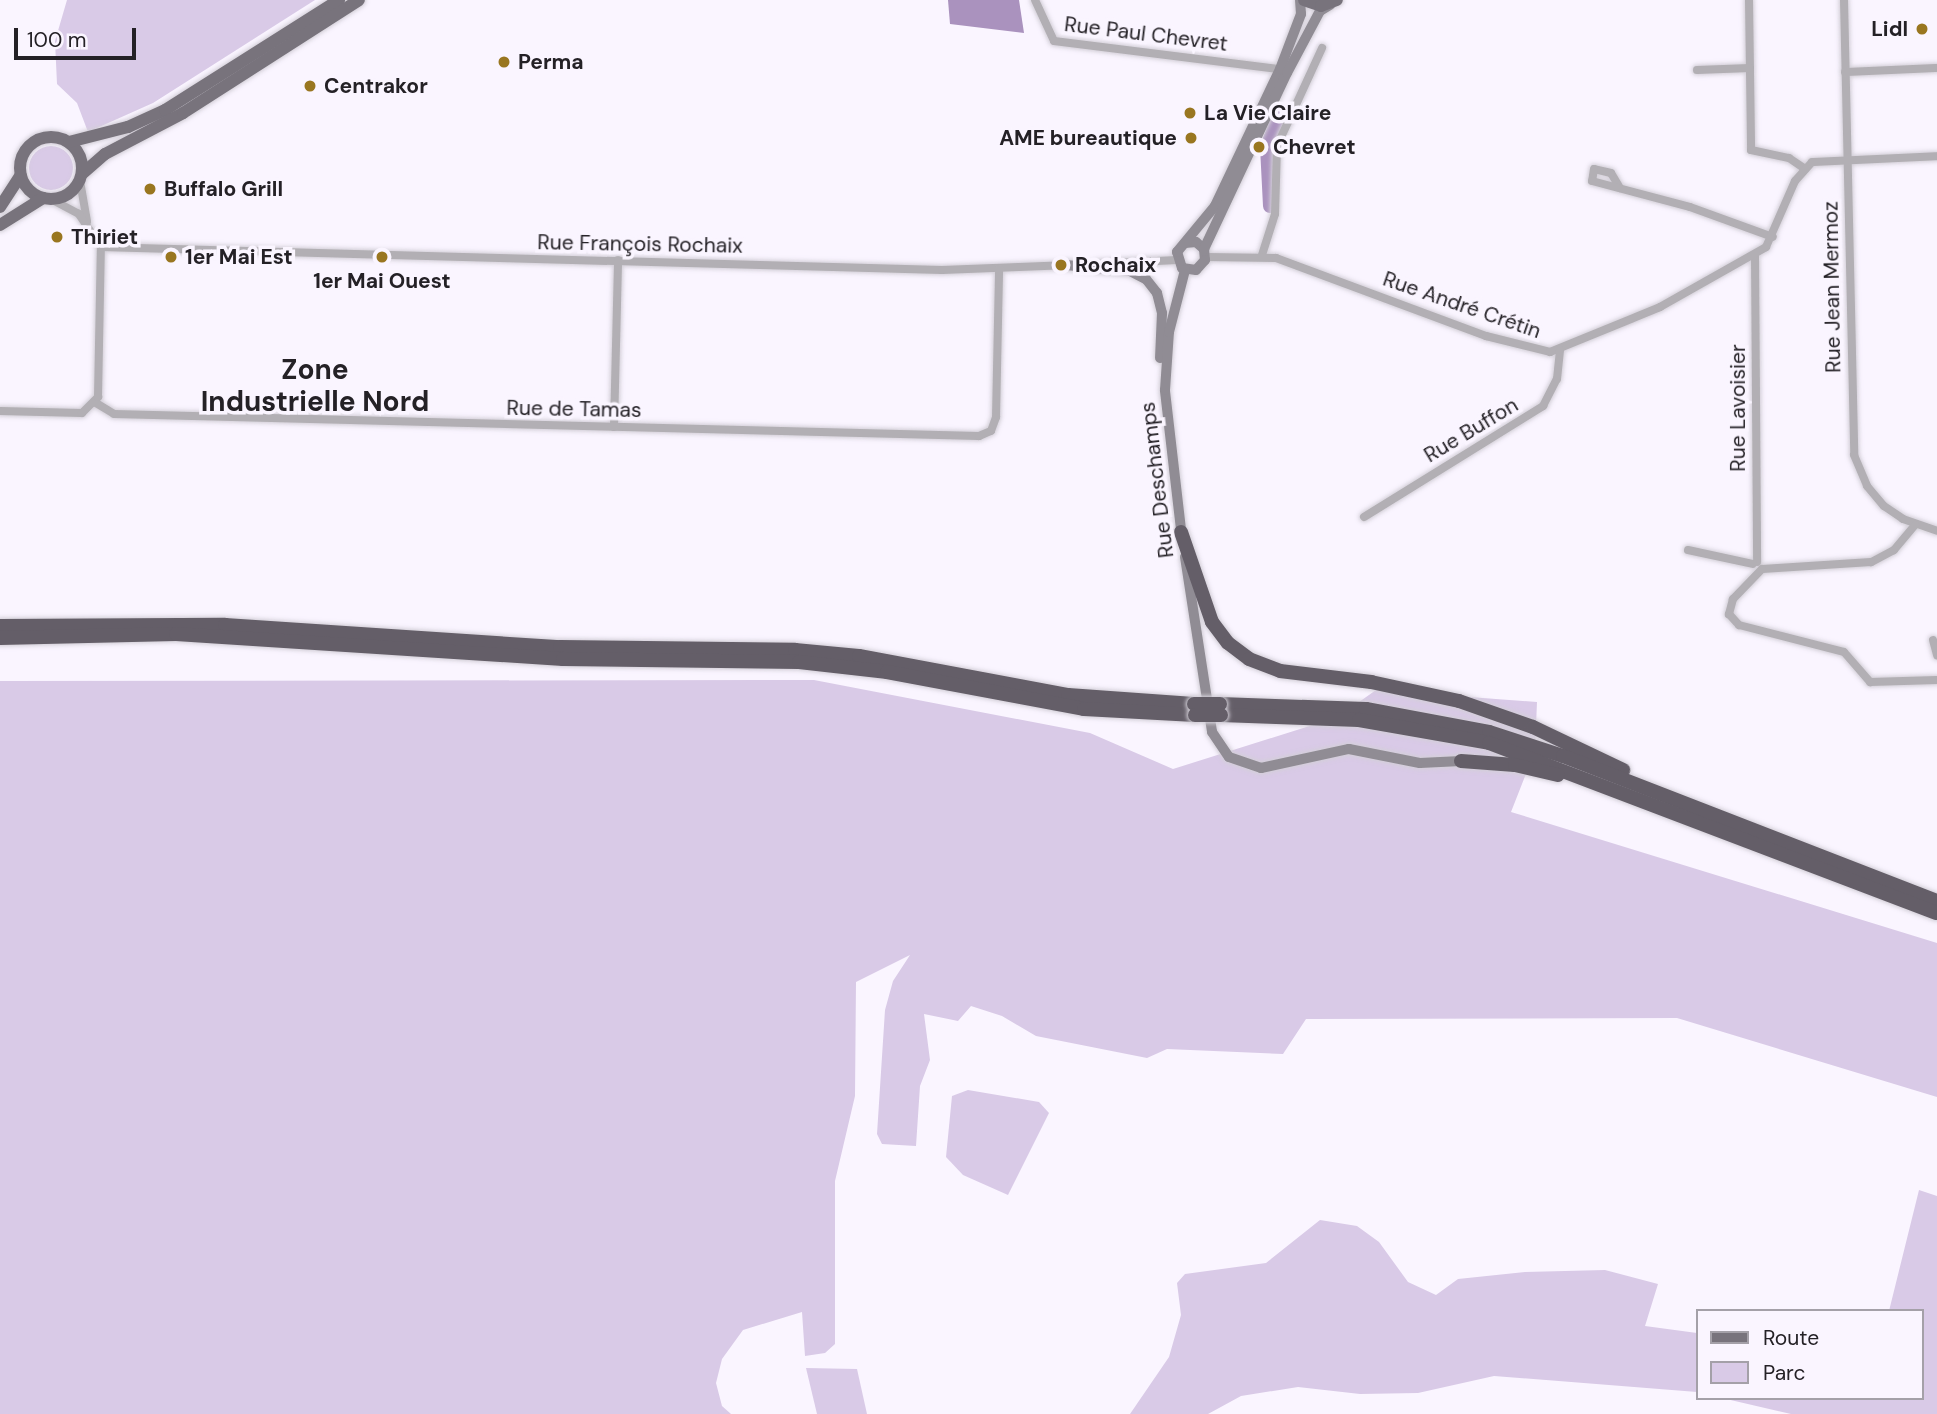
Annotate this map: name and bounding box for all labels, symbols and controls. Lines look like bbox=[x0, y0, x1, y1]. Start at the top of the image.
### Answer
street label: Rue Paul Chevret bbox=[1063, 11, 1229, 57]
scale bar bbox=[18, 14, 140, 58]
place label: Lidl bbox=[1871, 16, 1908, 42]
marker: Lidl bbox=[1914, 21, 1930, 37]
text: 100 m bbox=[27, 26, 87, 54]
place label: Perma bbox=[518, 49, 584, 75]
marker: Perma bbox=[496, 54, 512, 70]
place label: Centrakor bbox=[324, 73, 428, 99]
marker: Centrakor bbox=[302, 78, 318, 94]
place label: La Vie Claire bbox=[1204, 100, 1331, 126]
marker: La Vie Claire bbox=[1182, 105, 1198, 121]
place label: AME bureautique bbox=[999, 125, 1177, 151]
marker: AME bureautique bbox=[1183, 130, 1199, 146]
place label: Chevret bbox=[1273, 134, 1356, 160]
marker: Chevret bbox=[1251, 139, 1267, 155]
place label: Buffalo Grill bbox=[164, 176, 283, 202]
marker: Buffalo Grill bbox=[142, 181, 158, 197]
street label: Rue Jean Mermoz bbox=[1818, 201, 1846, 373]
place label: Thiriet bbox=[71, 224, 138, 250]
marker: Thiriet bbox=[49, 229, 65, 245]
street label: Rue François Rochaix bbox=[537, 230, 743, 258]
place label: 1er Mai Est bbox=[185, 244, 293, 270]
marker: 1er Mai Est bbox=[163, 249, 179, 265]
marker: 1er Mai Ouest bbox=[374, 249, 390, 265]
place label: Rochaix bbox=[1075, 252, 1156, 278]
marker: Rochaix bbox=[1053, 257, 1069, 273]
street label: Rue André Crétin bbox=[1380, 266, 1544, 344]
place label: 1er Mai Ouest bbox=[313, 268, 451, 294]
street label: Rue Lavoisier bbox=[1725, 344, 1751, 472]
district label: Zone Industrielle Nord bbox=[201, 353, 429, 419]
street label: Rue Buffon bbox=[1419, 392, 1523, 468]
street label: Rue de Tamas bbox=[506, 395, 642, 423]
street label: Rue Deschamps bbox=[1135, 401, 1179, 559]
legend bbox=[1696, 1309, 1923, 1400]
text: Route bbox=[1763, 1324, 1819, 1352]
text: Parc bbox=[1763, 1359, 1806, 1387]

